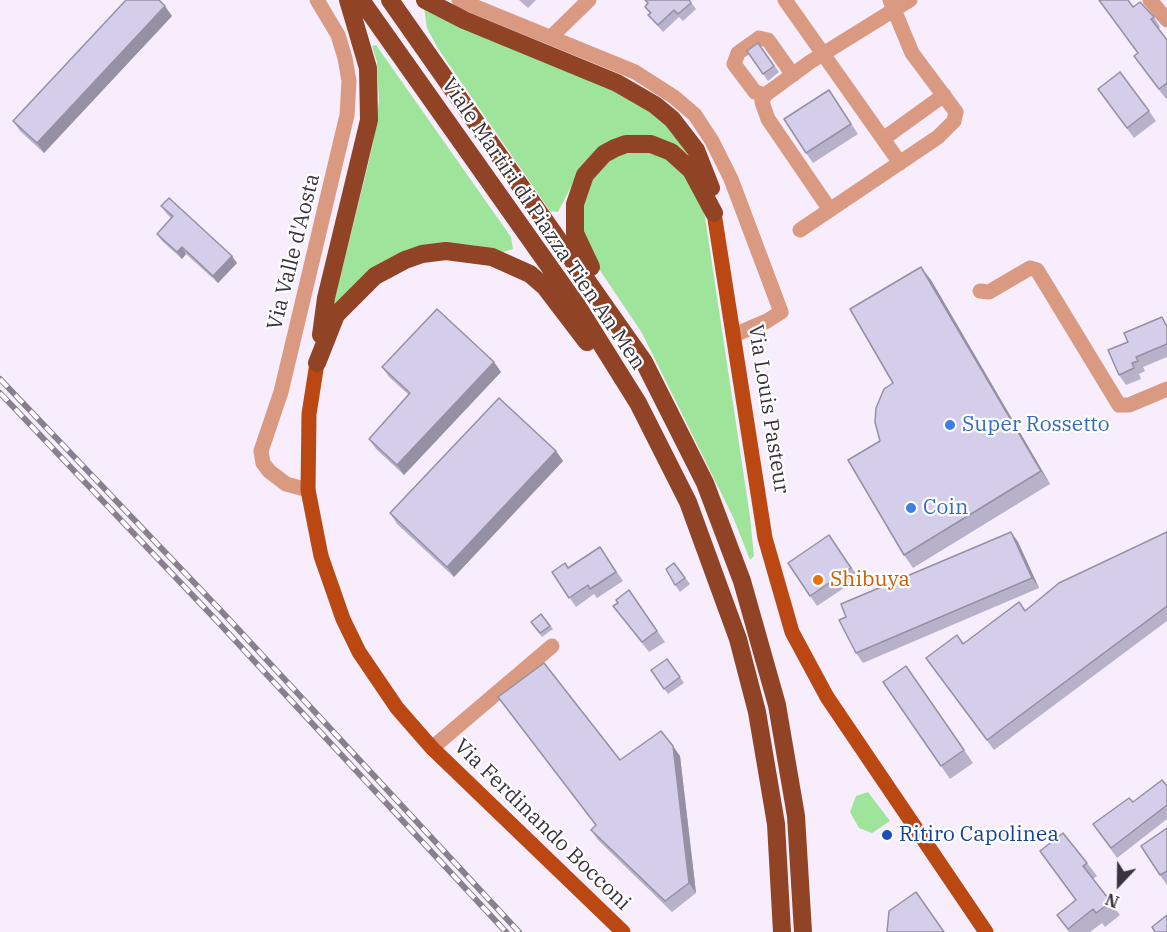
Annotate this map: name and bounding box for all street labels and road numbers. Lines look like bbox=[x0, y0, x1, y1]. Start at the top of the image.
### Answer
street label: Viale Martiri di Piazza Tien An Men bbox=[436, 73, 650, 375]
street label: Via Valle d'Aosta bbox=[262, 171, 326, 333]
street label: Via Louis Pasteur bbox=[742, 323, 794, 495]
street label: Via Ferdinando Bocconi bbox=[448, 734, 636, 916]

